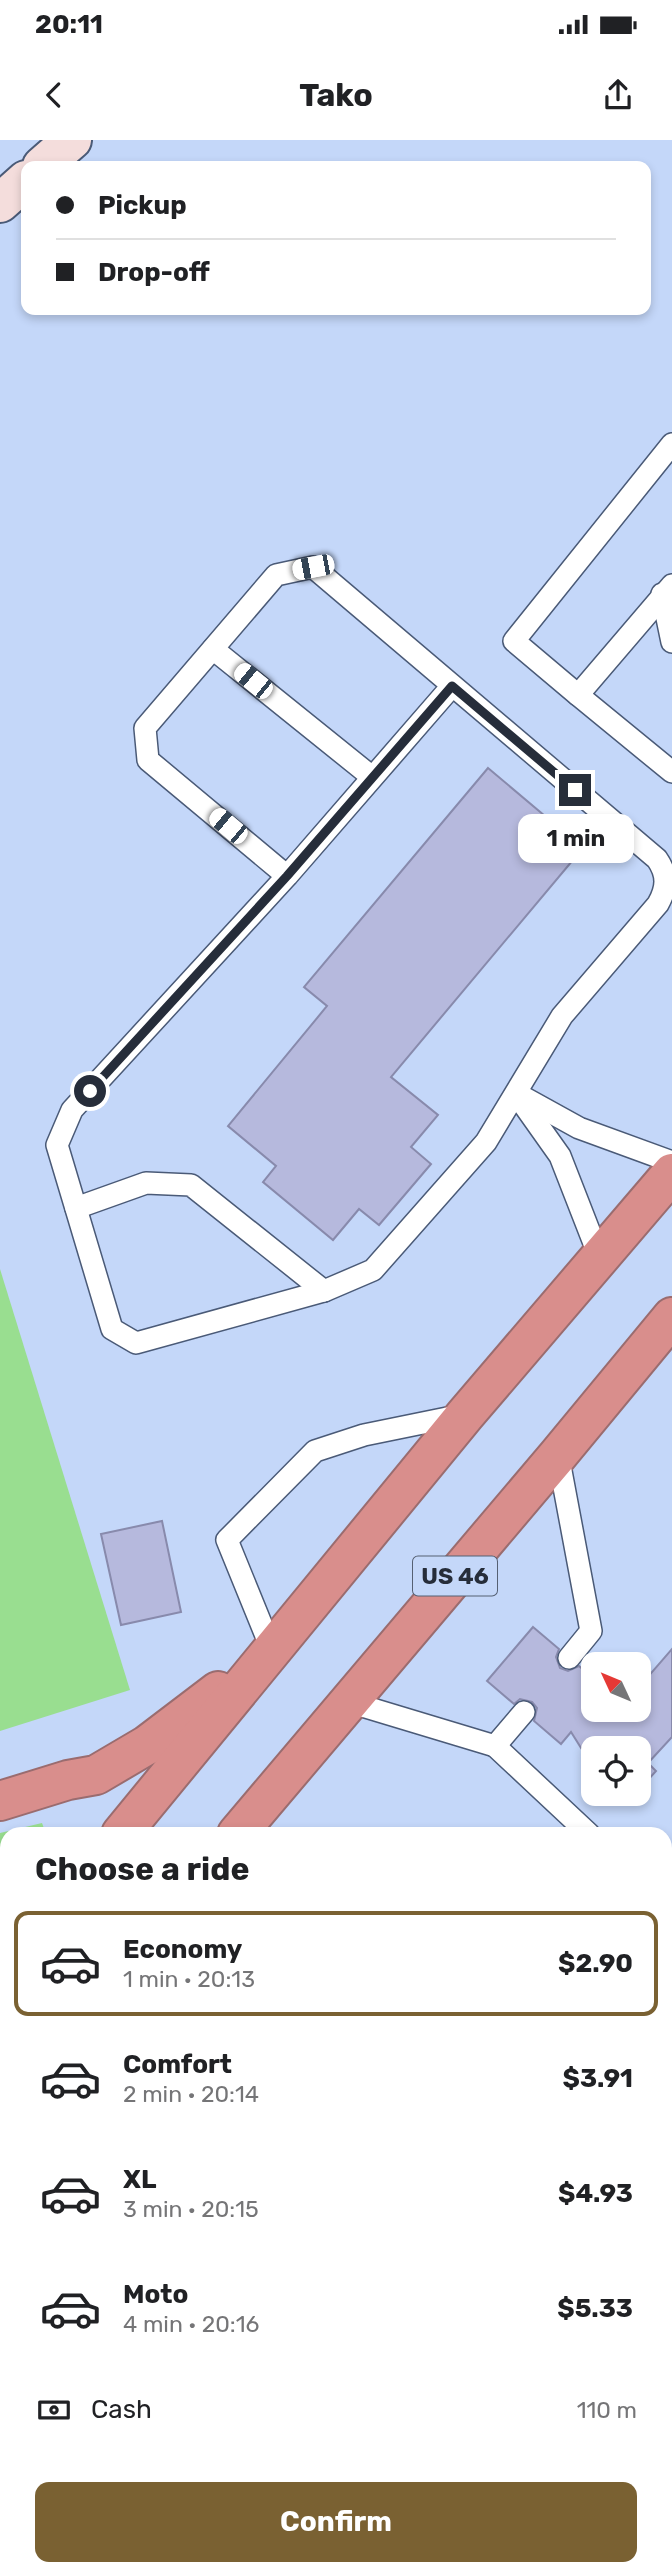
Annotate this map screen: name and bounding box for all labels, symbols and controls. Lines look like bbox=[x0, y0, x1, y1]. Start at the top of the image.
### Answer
text: 20:11 bbox=[35, 9, 103, 40]
icon: back bbox=[35, 76, 73, 114]
text: Tako bbox=[299, 76, 373, 114]
icon: share bbox=[599, 76, 637, 114]
text: Pickup bbox=[98, 190, 187, 221]
text: Drop-off bbox=[98, 257, 210, 288]
car bbox=[291, 553, 336, 581]
car bbox=[231, 660, 276, 702]
route end bbox=[559, 774, 591, 806]
car bbox=[206, 804, 251, 848]
callout: 1 min bbox=[517, 814, 633, 864]
text: 1 min bbox=[547, 824, 605, 852]
route start bbox=[74, 1075, 106, 1107]
road number: US 46 bbox=[413, 1556, 497, 1596]
north arrow bbox=[581, 1652, 651, 1722]
map controls bbox=[581, 1652, 651, 1806]
button: locate bbox=[581, 1736, 651, 1806]
text: Choose a ride bbox=[35, 1850, 249, 1888]
icon: car bbox=[39, 1932, 102, 1995]
text: Economy bbox=[123, 1934, 242, 1965]
text: $2.90 bbox=[558, 1948, 633, 1979]
text: 1 min · 20:13 bbox=[123, 1965, 255, 1993]
icon: car bbox=[39, 2047, 102, 2110]
text: Comfort bbox=[123, 2049, 232, 2080]
text: $3.91 bbox=[563, 2063, 633, 2094]
text: 2 min · 20:14 bbox=[123, 2080, 259, 2108]
icon: car bbox=[39, 2162, 102, 2225]
text: XL bbox=[123, 2164, 156, 2195]
text: $4.93 bbox=[558, 2178, 633, 2209]
text: 3 min · 20:15 bbox=[123, 2195, 259, 2223]
icon: car bbox=[39, 2277, 102, 2340]
text: Moto bbox=[123, 2279, 188, 2310]
text: $5.33 bbox=[557, 2293, 633, 2324]
text: 4 min · 20:16 bbox=[123, 2310, 259, 2338]
icon: cash bbox=[35, 2391, 73, 2429]
text: Cash bbox=[91, 2394, 152, 2425]
text: 110 m bbox=[577, 2396, 637, 2424]
button: Confirm bbox=[35, 2482, 637, 2562]

